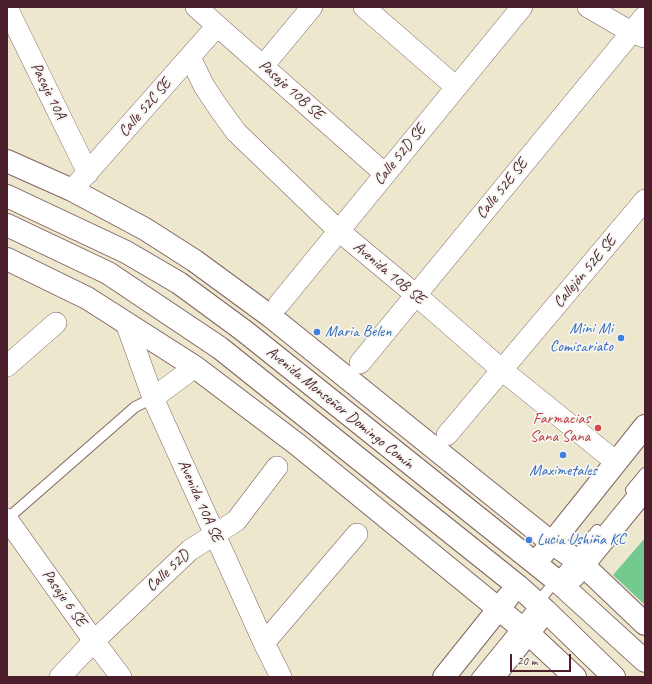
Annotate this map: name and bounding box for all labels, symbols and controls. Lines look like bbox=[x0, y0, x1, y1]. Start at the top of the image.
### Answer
street label: Pasaje 10B SE bbox=[255, 56, 327, 124]
street label: Pasaje 10A bbox=[26, 60, 70, 122]
street label: Calle 52C SE bbox=[114, 75, 176, 141]
street label: Calle 52D SE bbox=[370, 121, 430, 189]
street label: Calle 52E SE bbox=[472, 155, 532, 223]
street label: Callejón 52E SE bbox=[549, 232, 621, 312]
street label: Avenida 10B SE bbox=[349, 237, 429, 309]
place label: Mini Mi Comisariato bbox=[550, 319, 613, 357]
place label: Maria Belen bbox=[325, 322, 391, 342]
marker: Maria Belen bbox=[312, 327, 322, 337]
marker: Mini Mi Comisariato bbox=[616, 333, 626, 343]
street label: Avenida Monseñor Domingo Comín bbox=[262, 342, 418, 474]
place label: Farmacias Sana Sana bbox=[530, 409, 590, 447]
marker: Farmacias Sana Sana bbox=[593, 423, 603, 433]
marker: Maximetales bbox=[558, 450, 568, 460]
street label: Avenida 10A SE bbox=[173, 457, 227, 545]
place label: Maximetales bbox=[529, 461, 597, 481]
place label: Lucia Ushiña KC bbox=[537, 530, 626, 550]
marker: Lucia Ushiña KC bbox=[524, 535, 534, 545]
street label: Calle 52D bbox=[142, 546, 194, 596]
street label: Pasaje 6 SE bbox=[37, 566, 91, 630]
scale bar bbox=[512, 646, 573, 672]
text: 20 m bbox=[517, 653, 537, 669]

